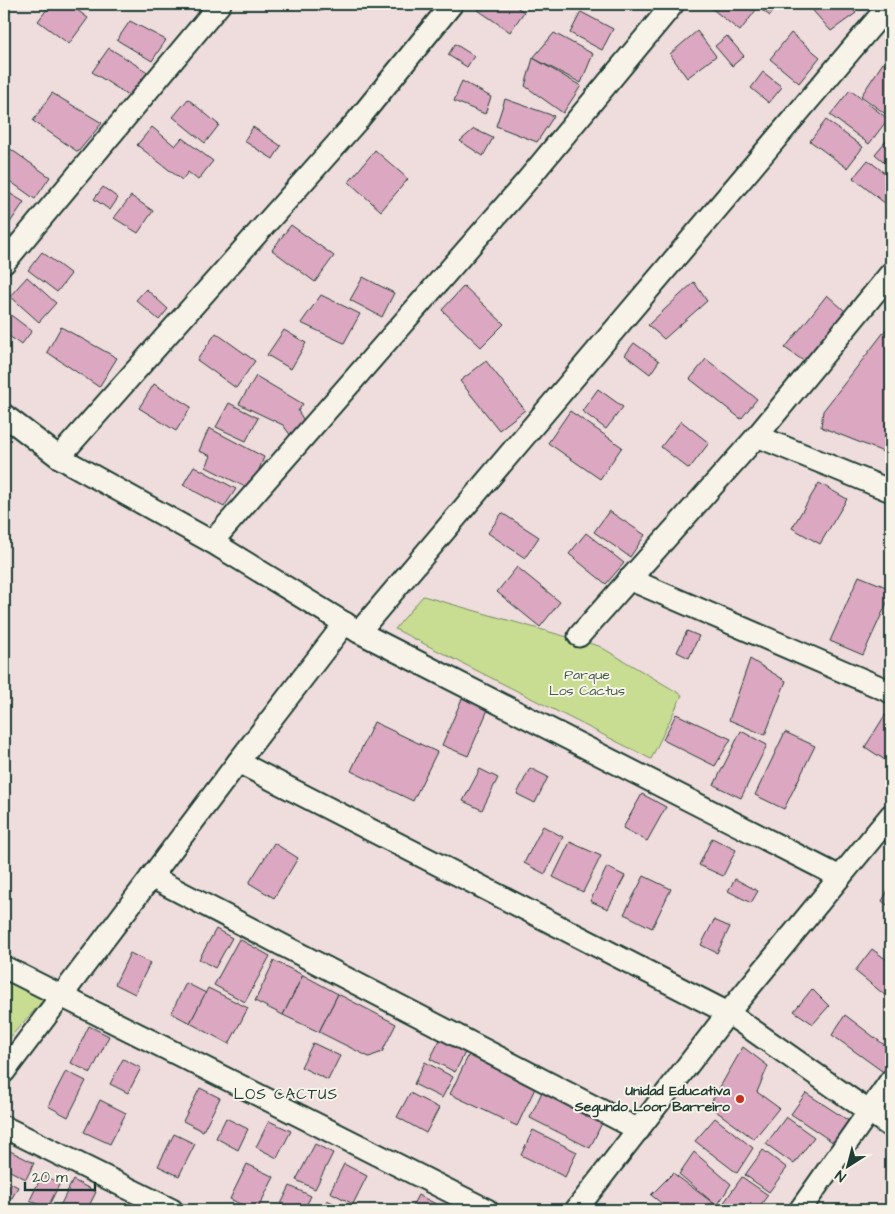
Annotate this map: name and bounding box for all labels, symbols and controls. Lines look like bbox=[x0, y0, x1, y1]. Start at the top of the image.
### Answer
park label: Parque Los Cactus bbox=[549, 665, 625, 701]
place label: Unidad Educativa Segundo Loor Barreiro bbox=[574, 1081, 731, 1118]
district label: LOS CACTUS bbox=[234, 1084, 338, 1105]
marker: Unidad Educativa Segundo Loor Barreiro bbox=[734, 1093, 746, 1105]
north arrow bbox=[822, 1142, 872, 1192]
scale bar bbox=[25, 1159, 95, 1191]
text: N bbox=[831, 1165, 850, 1186]
text: 20 m bbox=[32, 1167, 68, 1188]

